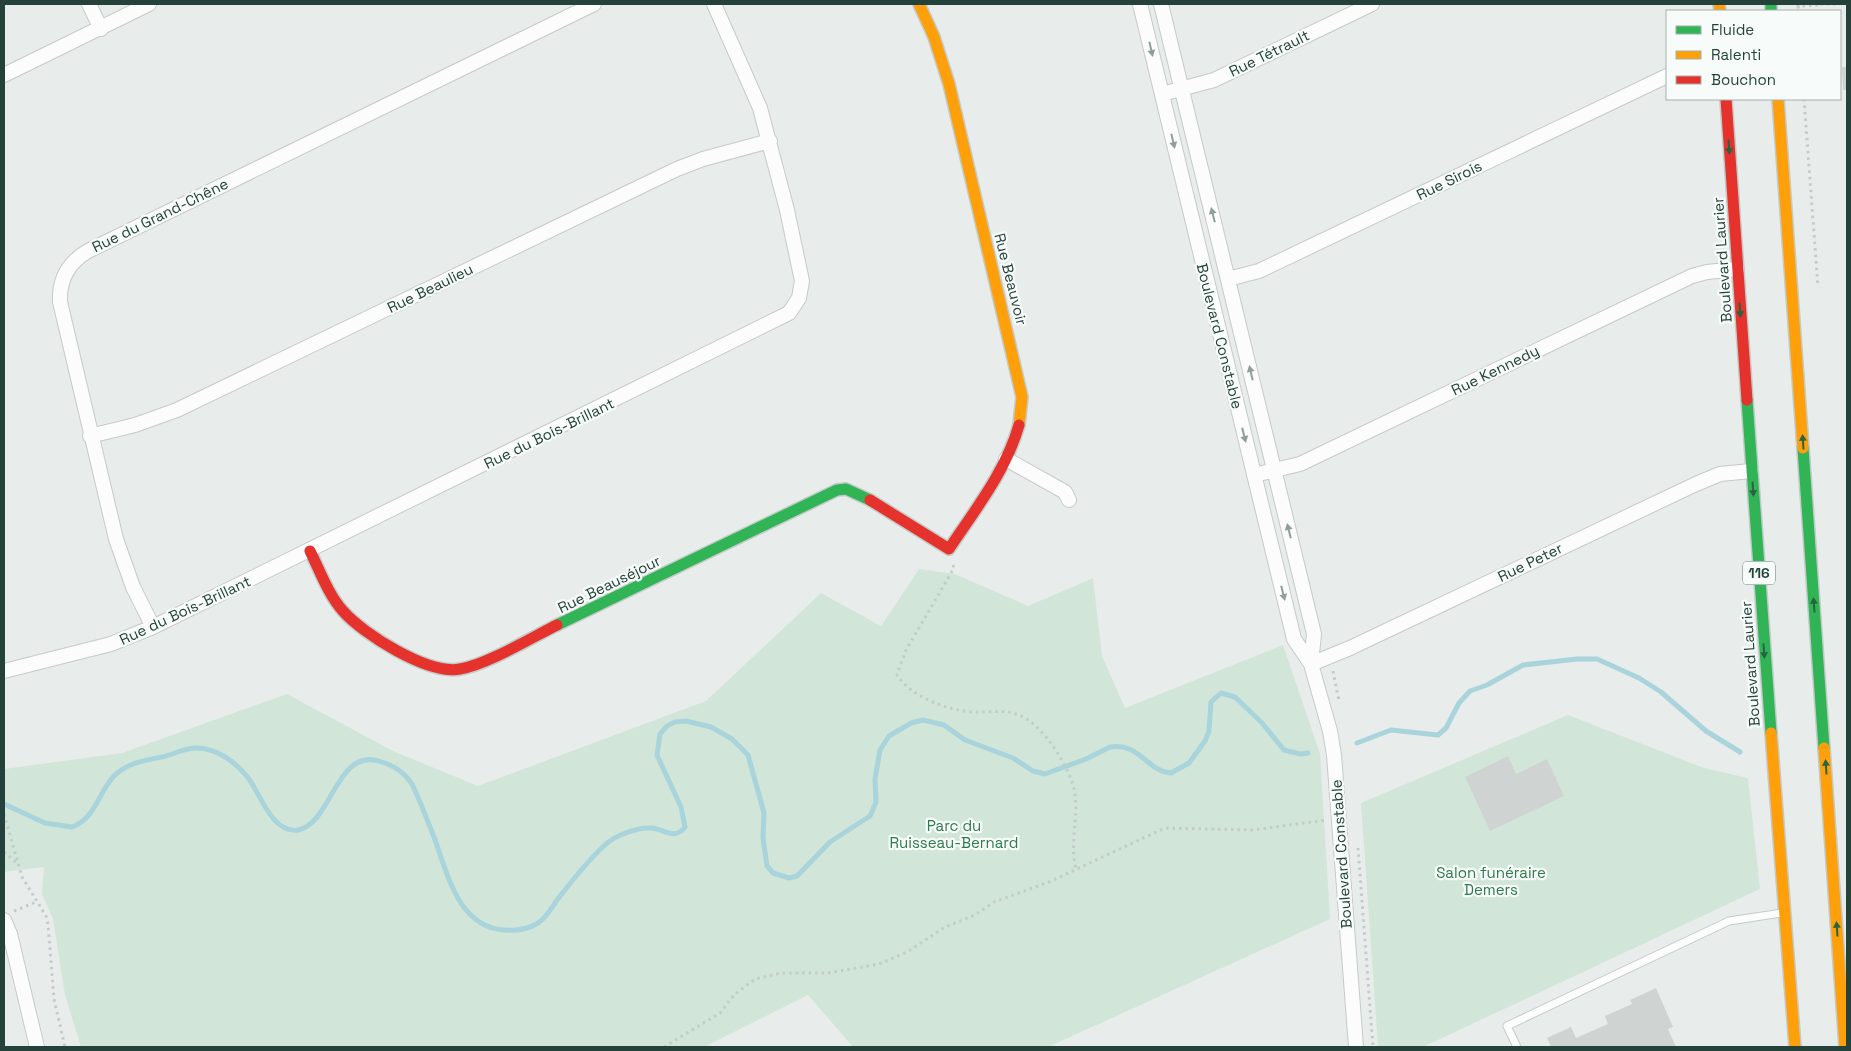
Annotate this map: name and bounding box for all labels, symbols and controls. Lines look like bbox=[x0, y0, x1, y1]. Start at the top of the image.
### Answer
legend bbox=[1666, 10, 1841, 100]
text: Fluide bbox=[1711, 20, 1754, 39]
street label: Rue Tétrault bbox=[1226, 25, 1313, 81]
one-way arrow bbox=[1147, 41, 1155, 56]
text: Ralenti bbox=[1711, 45, 1761, 64]
text: Bouchon bbox=[1711, 70, 1776, 89]
one-way arrow bbox=[1169, 134, 1177, 149]
one-way arrow bbox=[1725, 140, 1733, 156]
street label: Rue Sirois bbox=[1413, 156, 1485, 204]
street label: Rue du Grand-Chêne bbox=[89, 174, 231, 256]
street label: Boulevard Laurier bbox=[1708, 196, 1736, 323]
one-way arrow bbox=[1209, 207, 1217, 222]
street label: Rue Beauvoir bbox=[990, 231, 1032, 327]
street label: Rue Beaulieu bbox=[384, 259, 476, 317]
street label: Boulevard Constable bbox=[1193, 261, 1247, 411]
one-way arrow bbox=[1736, 302, 1744, 318]
street label: Rue Kennedy bbox=[1448, 341, 1542, 399]
one-way arrow bbox=[1247, 365, 1255, 380]
street label: Rue du Bois-Brillant bbox=[481, 393, 617, 473]
one-way arrow bbox=[1240, 428, 1248, 443]
one-way arrow bbox=[1798, 434, 1806, 450]
one-way arrow bbox=[1749, 481, 1757, 497]
one-way arrow bbox=[1285, 523, 1293, 538]
street label: Rue Peter bbox=[1494, 538, 1566, 586]
street label: Rue Beauséjour bbox=[554, 551, 664, 617]
road number: 116 bbox=[1743, 562, 1775, 584]
street label: Rue du Bois-Brillant bbox=[116, 571, 254, 649]
one-way arrow bbox=[1279, 585, 1287, 600]
one-way arrow bbox=[1810, 596, 1818, 612]
street label: Boulevard Laurier bbox=[1736, 600, 1764, 727]
one-way arrow bbox=[1761, 643, 1769, 659]
one-way arrow bbox=[1821, 758, 1829, 774]
street label: Boulevard Constable bbox=[1326, 779, 1356, 929]
park label: Parc du Ruisseau-Bernard bbox=[890, 816, 1018, 852]
park label: Salon funéraire Demers bbox=[1436, 863, 1546, 899]
one-way arrow bbox=[1832, 921, 1840, 937]

